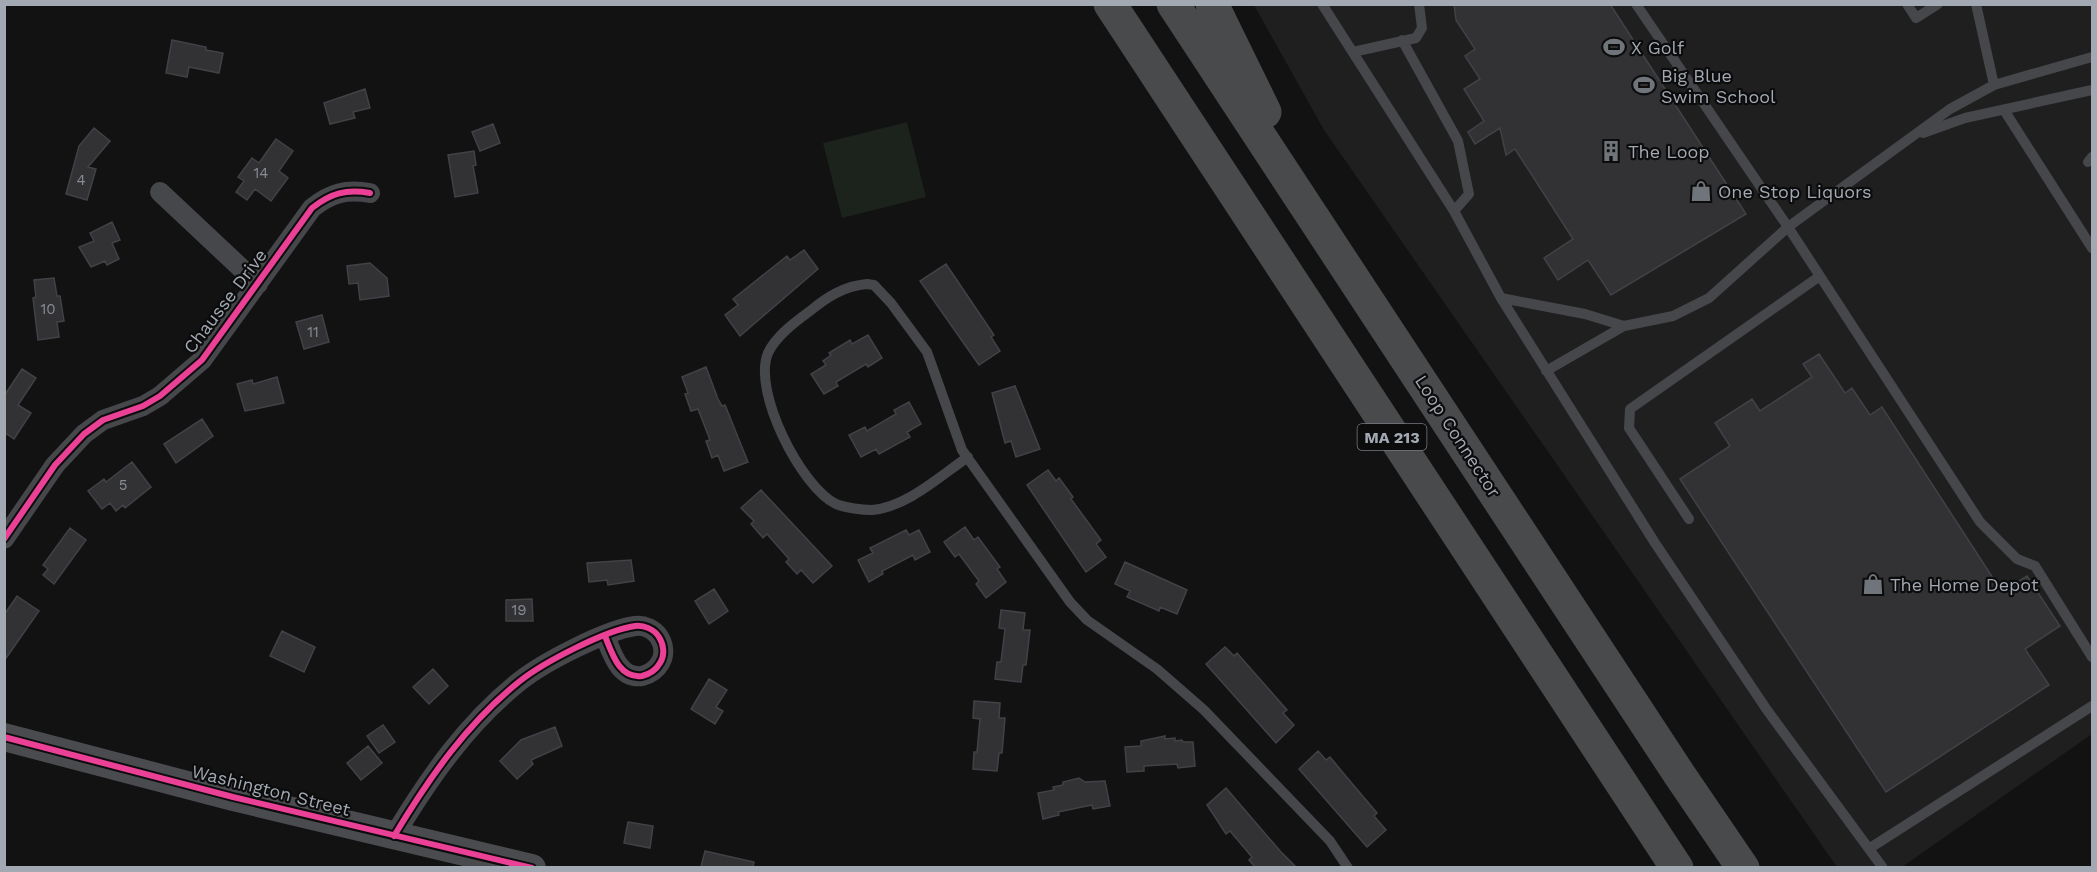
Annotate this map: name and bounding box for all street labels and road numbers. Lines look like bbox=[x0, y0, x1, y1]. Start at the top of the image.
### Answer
street label: Chausse Drive bbox=[179, 245, 271, 357]
street label: Loop Connector bbox=[1411, 371, 1505, 501]
road number: MA 213 bbox=[1358, 424, 1426, 450]
street label: Washington Street bbox=[190, 760, 353, 820]

